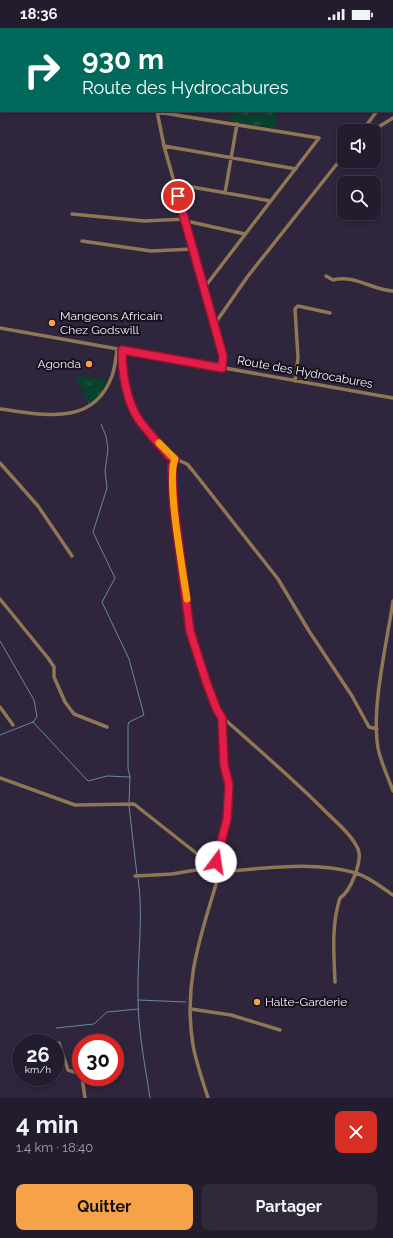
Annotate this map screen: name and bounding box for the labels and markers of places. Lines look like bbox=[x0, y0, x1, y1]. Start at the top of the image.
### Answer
pin bbox=[161, 179, 195, 213]
place label: Mangeons Africain Chez Godswill bbox=[60, 309, 163, 337]
marker: Mangeons Africain Chez Godswill bbox=[47, 318, 57, 328]
place label: Agonda bbox=[38, 357, 81, 371]
marker: Agonda bbox=[84, 359, 94, 369]
place label: Halte-Garderie bbox=[265, 995, 347, 1009]
marker: Halte-Garderie bbox=[252, 997, 262, 1007]

